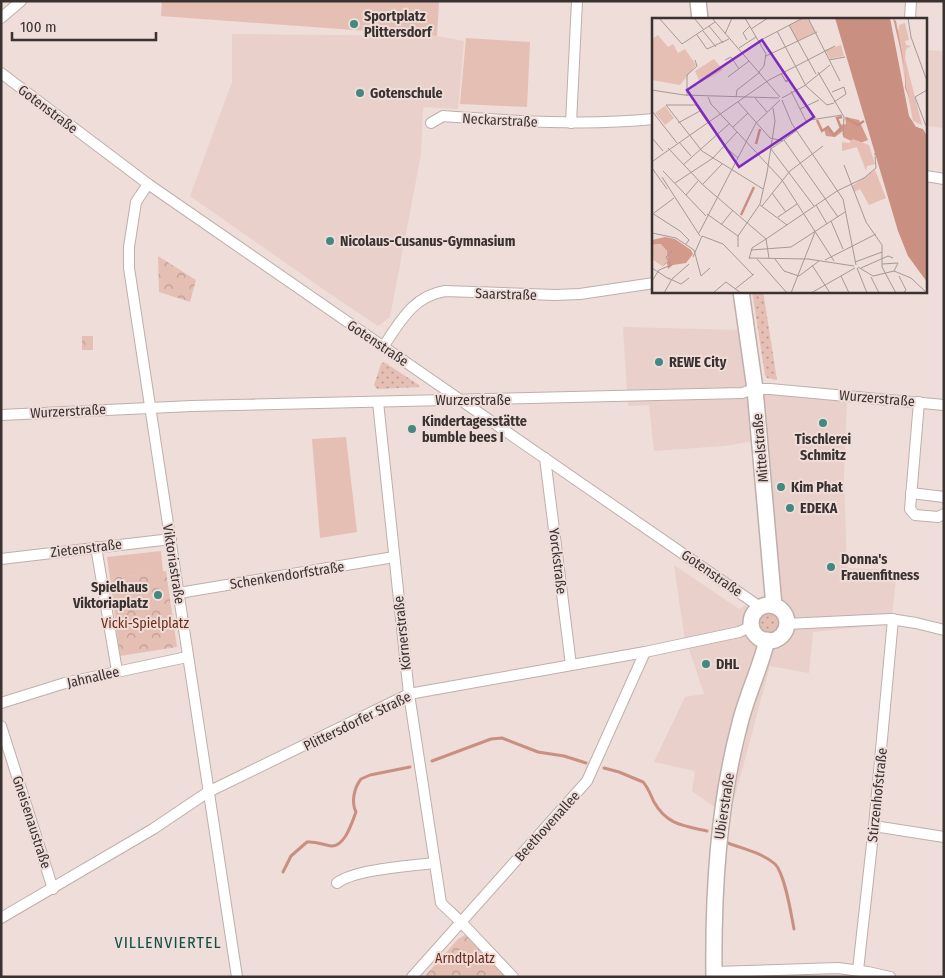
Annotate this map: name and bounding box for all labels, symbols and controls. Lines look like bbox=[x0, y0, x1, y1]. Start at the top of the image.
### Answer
place label: Sportplatz Plittersdorf bbox=[364, 8, 433, 41]
scale bar bbox=[12, 10, 156, 42]
text: 100 m bbox=[20, 18, 57, 36]
marker: Sportplatz Plittersdorf bbox=[348, 18, 360, 30]
inset map bbox=[652, 18, 928, 292]
street label: Gotenstraße bbox=[15, 81, 81, 137]
place label: Gotenschule bbox=[370, 85, 443, 102]
marker: Gotenschule bbox=[354, 87, 366, 99]
street label: Neckarstraße bbox=[462, 110, 538, 131]
place label: Nicolaus-Cusanus-Gymnasium bbox=[340, 233, 516, 250]
marker: Nicolaus-Cusanus-Gymnasium bbox=[324, 235, 336, 247]
street label: Saarstraße bbox=[475, 285, 537, 304]
street label: Gotenstraße bbox=[344, 317, 412, 370]
place label: REWE City bbox=[669, 354, 727, 371]
marker: REWE City bbox=[653, 356, 665, 368]
street label: Wurzerstraße bbox=[838, 387, 915, 410]
street label: Wurzerstraße bbox=[435, 392, 511, 409]
street label: Wurzerstraße bbox=[30, 401, 106, 422]
place label: Kindertagesstätte bumble bees I bbox=[422, 413, 527, 446]
street label: Mittelstraße bbox=[749, 413, 772, 483]
marker: Tischlerei Schmitz bbox=[817, 417, 829, 429]
marker: Kindertagesstätte bumble bees I bbox=[406, 423, 418, 435]
place label: Tischlerei Schmitz bbox=[795, 431, 852, 464]
place label: Kim Phat bbox=[791, 479, 844, 496]
marker: Kim Phat bbox=[775, 481, 787, 493]
place label: EDEKA bbox=[800, 500, 838, 517]
marker: EDEKA bbox=[784, 502, 796, 514]
street label: Viktoriastraße bbox=[159, 523, 188, 605]
street label: Yorckstraße bbox=[545, 527, 570, 595]
street label: Zietenstraße bbox=[49, 536, 123, 561]
street label: Gotenstraße bbox=[678, 546, 745, 601]
place label: Donna's Frauenfitness bbox=[841, 551, 919, 584]
street label: Schenkendorfstraße bbox=[229, 558, 346, 593]
marker: Donna's Frauenfitness bbox=[825, 561, 837, 573]
place label: Spielhaus Viktoriaplatz bbox=[72, 579, 148, 612]
marker: Spielhaus Viktoriaplatz bbox=[152, 589, 164, 601]
street label: Körnerstraße bbox=[390, 595, 415, 671]
park label: Vicki-Spielplatz bbox=[101, 615, 189, 632]
place label: DHL bbox=[716, 656, 740, 673]
marker: DHL bbox=[700, 658, 712, 670]
street label: Jahnallee bbox=[65, 663, 121, 692]
street label: Plittersdorfer Straße bbox=[301, 688, 414, 755]
street label: Stirzenhofstraße bbox=[864, 747, 891, 843]
street label: Ubierstraße bbox=[711, 772, 738, 841]
street label: Gneisenaustraße bbox=[9, 774, 55, 871]
street label: Beethovenallee bbox=[511, 787, 584, 865]
district label: VILLENVIERTEL bbox=[115, 933, 221, 952]
park label: Arndtplatz bbox=[435, 950, 495, 967]

